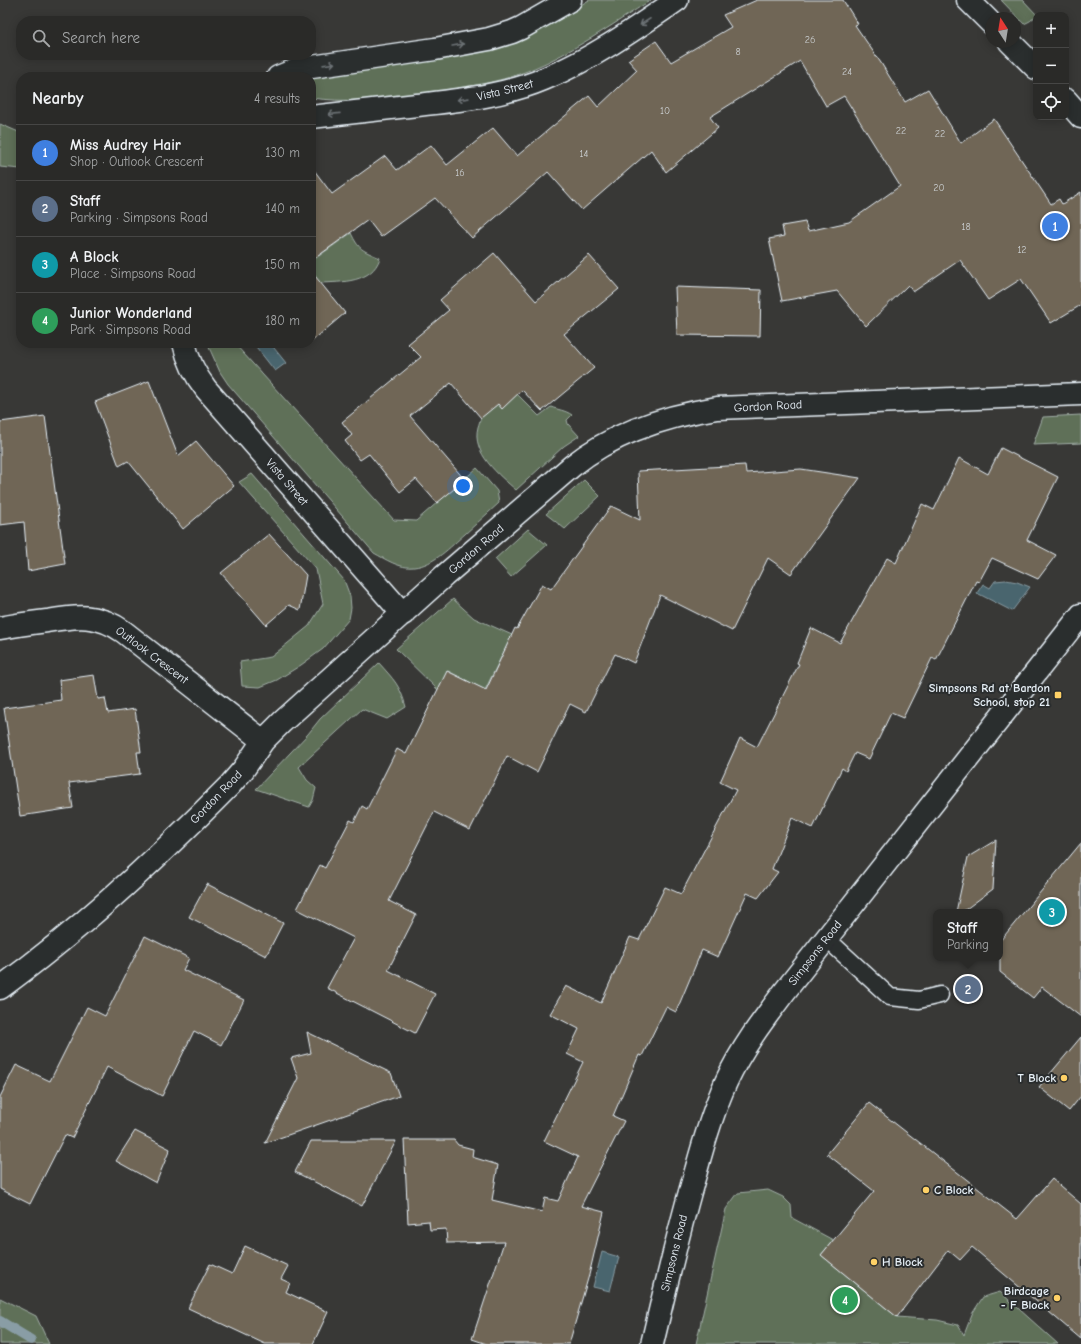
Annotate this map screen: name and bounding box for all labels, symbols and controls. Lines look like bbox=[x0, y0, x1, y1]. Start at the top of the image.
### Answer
north arrow bbox=[985, 12, 1021, 48]
map controls bbox=[1033, 12, 1069, 120]
button: + bbox=[1033, 12, 1069, 48]
search box bbox=[16, 16, 316, 60]
one-way arrow bbox=[640, 18, 651, 26]
icon: search bbox=[30, 27, 52, 49]
text: Search here bbox=[62, 29, 140, 47]
house number: 26 bbox=[805, 34, 815, 46]
one-way arrow bbox=[451, 41, 464, 49]
house number: 8 bbox=[735, 46, 741, 58]
button: − bbox=[1033, 48, 1069, 84]
one-way arrow bbox=[322, 60, 335, 68]
house number: 24 bbox=[842, 66, 852, 78]
street label: Vista Street bbox=[475, 76, 535, 104]
button: locate bbox=[1033, 84, 1069, 120]
text: Nearby bbox=[32, 89, 83, 108]
text: 4 results bbox=[254, 91, 300, 106]
one-way arrow bbox=[457, 95, 470, 103]
house number: 10 bbox=[660, 105, 670, 117]
one-way arrow bbox=[328, 110, 341, 118]
house number: 22 bbox=[896, 125, 906, 137]
house number: 22 bbox=[935, 128, 945, 140]
text: Miss Audrey Hair bbox=[70, 136, 181, 154]
text: 1 bbox=[42, 145, 48, 160]
text: 130 m bbox=[265, 145, 300, 160]
house number: 14 bbox=[580, 148, 589, 160]
text: Shop · Outlook Crescent bbox=[70, 154, 203, 169]
house number: 16 bbox=[455, 167, 465, 179]
house number: 20 bbox=[933, 182, 945, 194]
text: Staff bbox=[70, 192, 100, 210]
text: 2 bbox=[42, 201, 48, 216]
text: 140 m bbox=[266, 201, 300, 216]
text: Parking · Simpsons Road bbox=[70, 210, 208, 225]
pin: 1 bbox=[1042, 211, 1068, 241]
house number: 18 bbox=[961, 221, 971, 233]
house number: 12 bbox=[1017, 244, 1027, 256]
text: A Block bbox=[70, 248, 118, 266]
text: 3 bbox=[42, 257, 48, 272]
text: 150 m bbox=[265, 257, 300, 272]
text: Place · Simpsons Road bbox=[70, 266, 196, 281]
text: Junior Wonderland bbox=[70, 304, 192, 322]
text: 4 bbox=[42, 313, 48, 328]
text: 180 m bbox=[265, 313, 300, 328]
text: Park · Simpsons Road bbox=[70, 322, 191, 337]
street label: Gordon Road bbox=[733, 397, 803, 415]
street label: Vista Street bbox=[263, 456, 312, 509]
your location bbox=[453, 476, 473, 496]
street label: Gordon Road bbox=[446, 521, 506, 577]
street label: Outlook Crescent bbox=[113, 623, 191, 687]
place label: Simpsons Rd at Bardon School, stop 21 bbox=[929, 681, 1050, 709]
marker: Simpsons Rd at Bardon School, stop 21 bbox=[1053, 690, 1063, 700]
street label: Gordon Road bbox=[187, 767, 245, 827]
pin: 3 bbox=[1039, 897, 1065, 927]
popup bbox=[933, 909, 1003, 961]
street label: Simpsons Road bbox=[785, 918, 845, 988]
text: Staff bbox=[947, 919, 977, 937]
text: Parking bbox=[947, 937, 989, 952]
pin: 2 bbox=[955, 974, 981, 1004]
place label: T Block bbox=[1018, 1071, 1056, 1085]
marker: T Block bbox=[1059, 1073, 1069, 1083]
place label: C Block bbox=[934, 1183, 973, 1197]
marker: C Block bbox=[921, 1185, 931, 1195]
street label: Simpsons Road bbox=[658, 1213, 690, 1293]
place label: H Block bbox=[882, 1255, 923, 1269]
marker: H Block bbox=[869, 1257, 879, 1267]
place label: Birdcage - F Block bbox=[1001, 1284, 1049, 1312]
pin: 4 bbox=[832, 1285, 858, 1315]
marker: Birdcage - F Block bbox=[1052, 1293, 1062, 1303]

